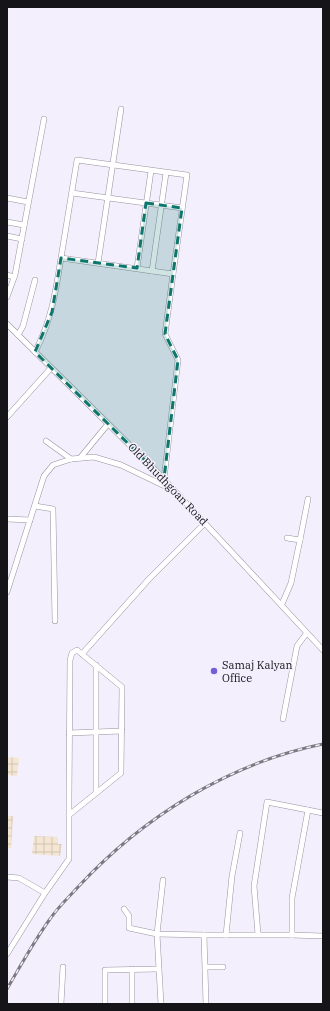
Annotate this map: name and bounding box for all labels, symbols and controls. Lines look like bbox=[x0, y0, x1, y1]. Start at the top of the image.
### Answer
street label: Old Bhudhgoan Road bbox=[125, 440, 211, 528]
place label: Samaj Kalyan Office bbox=[222, 658, 293, 685]
marker: Samaj Kalyan Office bbox=[209, 666, 219, 676]

